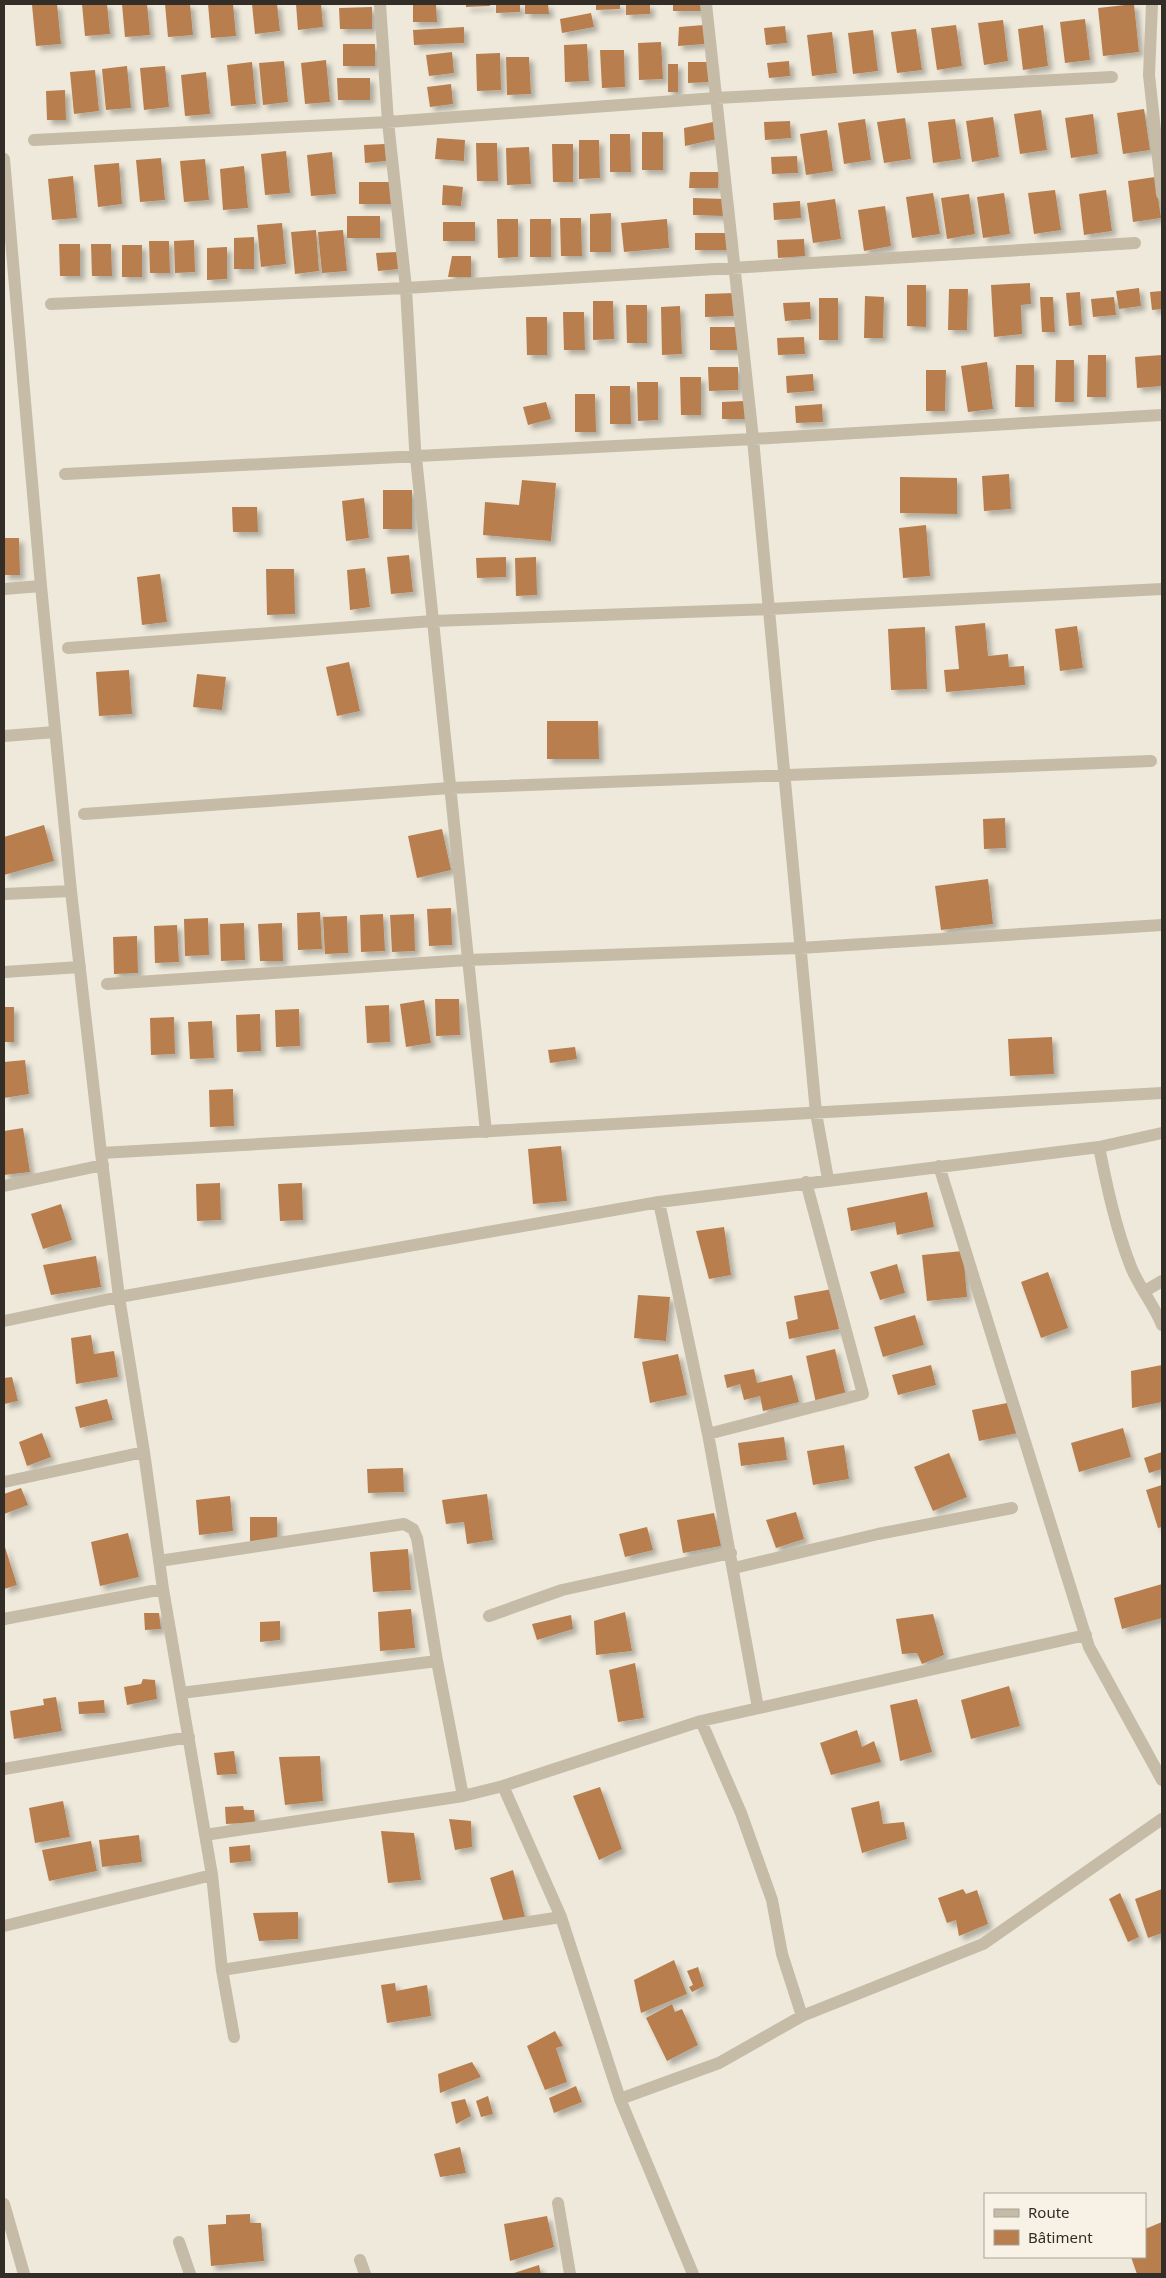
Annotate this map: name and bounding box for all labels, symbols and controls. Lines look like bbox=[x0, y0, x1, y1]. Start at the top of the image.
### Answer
legend bbox=[984, 2193, 1146, 2258]
text: Route bbox=[1028, 2202, 1070, 2222]
text: Bâtiment bbox=[1028, 2227, 1093, 2247]

